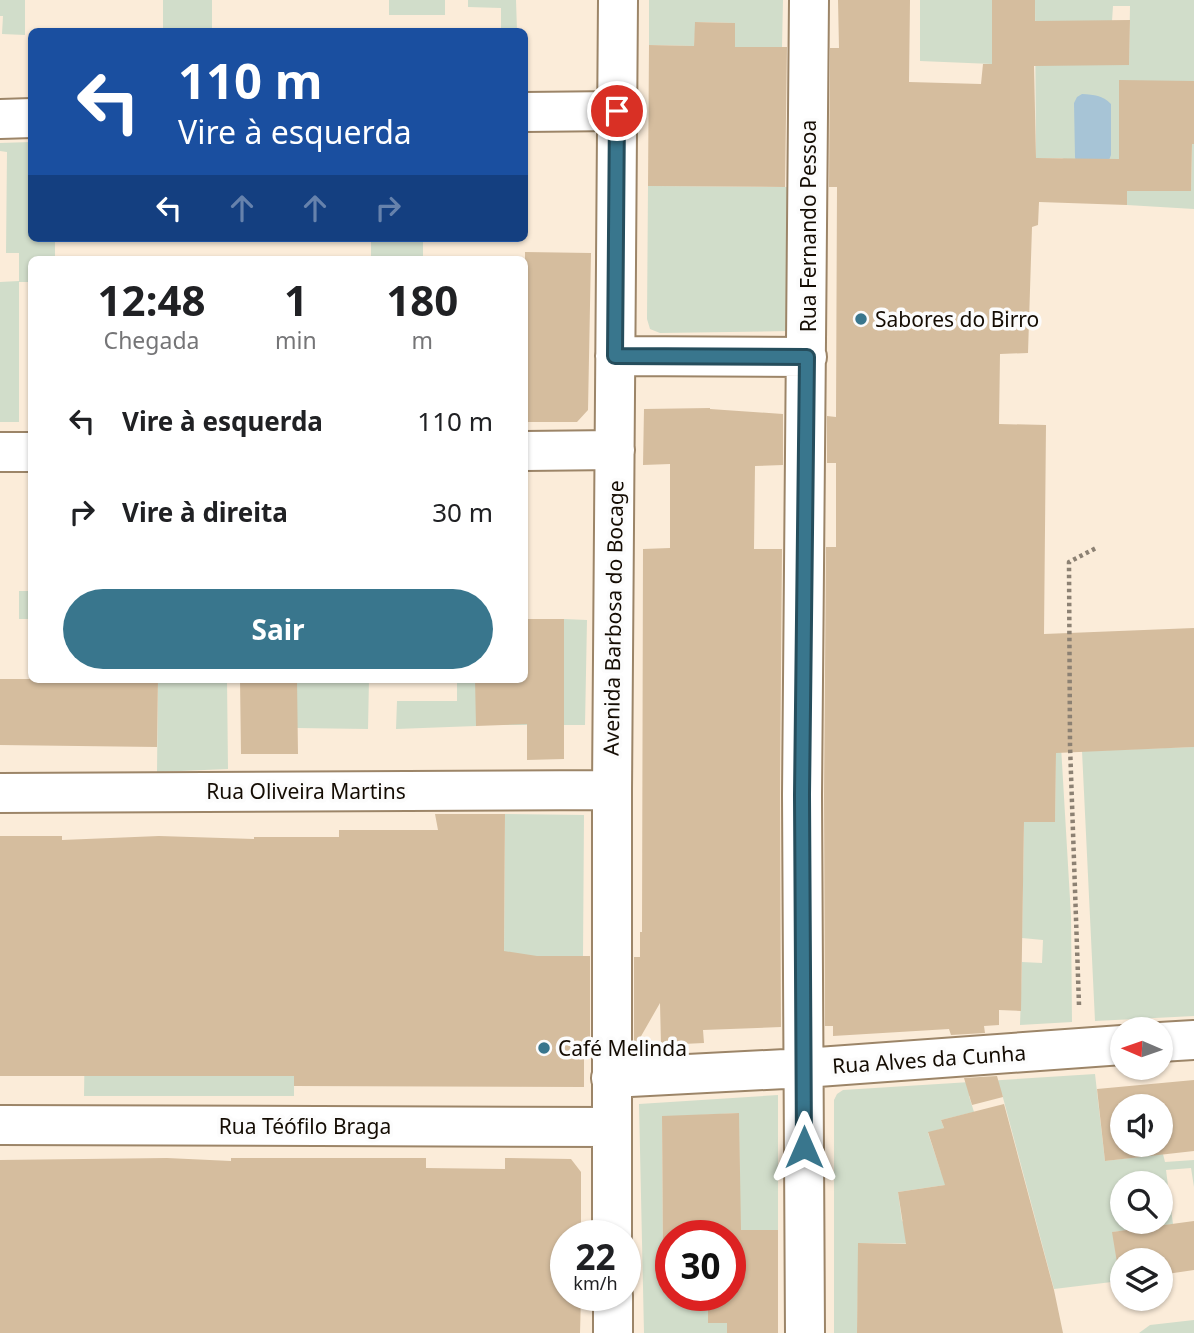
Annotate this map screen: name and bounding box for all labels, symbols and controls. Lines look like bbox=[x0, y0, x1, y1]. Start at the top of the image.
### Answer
text: 110 m bbox=[178, 47, 323, 113]
icon: left bbox=[63, 56, 154, 147]
pin bbox=[587, 81, 647, 141]
icon: arrive bbox=[598, 92, 636, 130]
text: Vire à esquerda bbox=[178, 110, 412, 153]
street label: Rua Fernando Pessoa bbox=[794, 120, 822, 332]
icon: left bbox=[150, 189, 188, 227]
icon: ahead bbox=[223, 189, 261, 227]
icon: ahead bbox=[296, 189, 334, 227]
icon: right bbox=[369, 189, 407, 227]
text: 12:48 bbox=[98, 271, 205, 328]
text: 1 bbox=[284, 271, 308, 328]
text: 180 bbox=[386, 271, 458, 328]
place label: Sabores do Birro bbox=[875, 305, 1039, 333]
marker: Sabores do Birro bbox=[853, 311, 869, 327]
text: Chegada bbox=[104, 324, 199, 356]
text: min bbox=[275, 324, 317, 356]
text: m bbox=[412, 324, 433, 356]
icon: left bbox=[63, 402, 101, 440]
text: Vire à esquerda bbox=[122, 403, 323, 439]
text: 110 m bbox=[417, 403, 493, 439]
street label: Avenida Barbosa do Bocage bbox=[597, 480, 629, 756]
icon: right bbox=[63, 493, 101, 531]
text: Vire à direita bbox=[122, 494, 288, 530]
text: 30 m bbox=[432, 494, 493, 530]
button: Sair bbox=[63, 589, 493, 669]
street label: Rua Oliveira Martins bbox=[206, 777, 406, 805]
north arrow bbox=[1110, 1017, 1172, 1080]
map controls bbox=[1110, 1017, 1173, 1311]
place label: Café Melinda bbox=[558, 1034, 687, 1062]
street label: Rua Alves da Cunha bbox=[831, 1038, 1027, 1080]
marker: Café Melinda bbox=[536, 1040, 552, 1056]
button: sound bbox=[1110, 1094, 1173, 1157]
position arrow bbox=[767, 1110, 841, 1184]
street label: Rua Téófilo Braga bbox=[219, 1112, 391, 1140]
button: search bbox=[1110, 1171, 1173, 1234]
speed limit sign: 30 bbox=[655, 1220, 746, 1311]
text: 22 bbox=[575, 1233, 616, 1280]
button: layers bbox=[1110, 1248, 1173, 1311]
text: km/h bbox=[573, 1271, 618, 1295]

